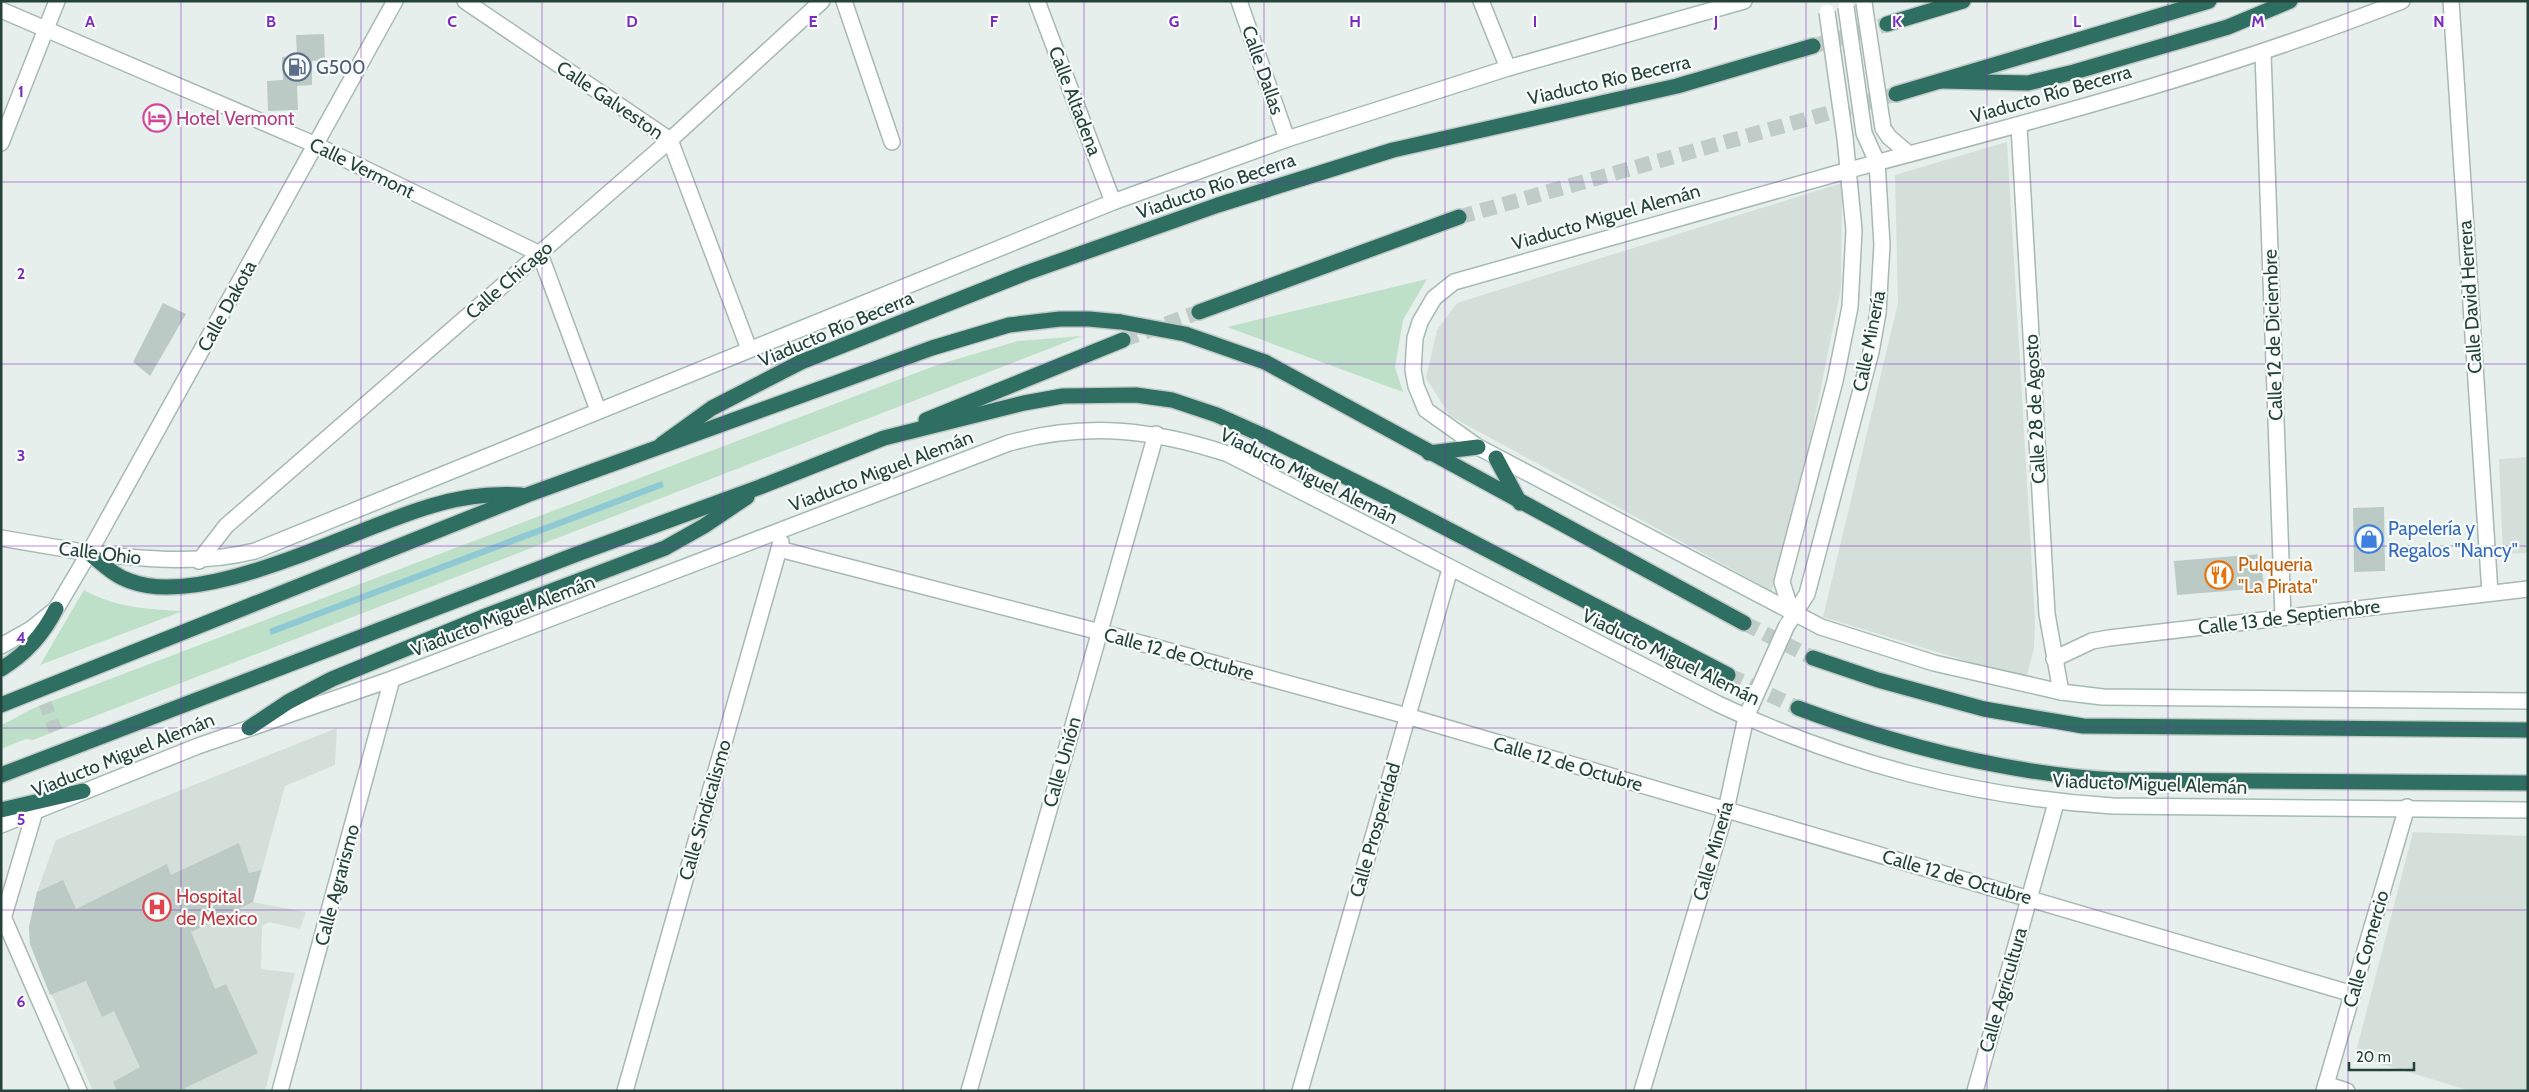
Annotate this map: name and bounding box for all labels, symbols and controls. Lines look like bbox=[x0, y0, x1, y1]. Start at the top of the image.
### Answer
text: A bbox=[85, 12, 95, 31]
text: B bbox=[266, 12, 276, 31]
text: C bbox=[447, 12, 457, 31]
text: D bbox=[626, 12, 638, 31]
text: E bbox=[808, 12, 818, 31]
text: F bbox=[990, 12, 999, 31]
text: G bbox=[1169, 12, 1179, 31]
text: H bbox=[1349, 12, 1361, 31]
text: I bbox=[1533, 12, 1537, 31]
text: J bbox=[1713, 12, 1718, 31]
text: K bbox=[1892, 12, 1902, 31]
text: L bbox=[2073, 12, 2081, 31]
text: M bbox=[2251, 12, 2265, 31]
text: N bbox=[2433, 12, 2445, 31]
street label: Calle Dallas bbox=[1237, 23, 1289, 118]
street label: Calle Altadena bbox=[1044, 43, 1106, 159]
street label: Viaducto Río Becerra bbox=[1525, 50, 1693, 110]
fuel station icon: G500 bbox=[282, 52, 312, 82]
place label: G500 bbox=[316, 56, 366, 79]
street label: Calle Galveston bbox=[552, 56, 668, 144]
street label: Viaducto Río Becerra bbox=[1968, 60, 2134, 128]
text: 1 bbox=[18, 82, 24, 101]
hotel icon: Hotel Vermont bbox=[142, 103, 172, 133]
place label: Hotel Vermont bbox=[176, 107, 295, 130]
street label: Calle Vermont bbox=[306, 133, 419, 204]
street label: Viaducto Río Becerra bbox=[1134, 148, 1298, 224]
street label: Viaducto Miguel Alemán bbox=[1509, 179, 1703, 255]
street label: Calle David Herrera bbox=[2453, 220, 2487, 374]
street label: Calle Chicago bbox=[461, 236, 557, 324]
street label: Calle 12 de Diciembre bbox=[2259, 249, 2287, 421]
street label: Calle Dakota bbox=[193, 257, 261, 355]
text: 2 bbox=[17, 264, 25, 283]
street label: Viaducto Río Becerra bbox=[755, 286, 917, 372]
street label: Calle Minería bbox=[1848, 289, 1890, 393]
street label: Calle 28 de Agosto bbox=[2020, 333, 2050, 485]
street label: Viaducto Miguel Alemán bbox=[1216, 423, 1402, 529]
street label: Viaducto Miguel Alemán bbox=[786, 425, 976, 517]
text: 3 bbox=[17, 446, 25, 465]
place label: Papelería y Regalos "Nancy" bbox=[2388, 517, 2518, 562]
shop icon: Papelería y Regalos "Nancy" bbox=[2354, 524, 2384, 554]
street label: Calle Ohio bbox=[57, 537, 143, 569]
place label: Pulqueria "La Pirata" bbox=[2238, 553, 2318, 598]
restaurant icon: Pulqueria "La Pirata" bbox=[2204, 560, 2234, 590]
street label: Viaducto Miguel Alemán bbox=[408, 570, 598, 662]
street label: Calle 13 de Septiembre bbox=[2197, 594, 2382, 640]
street label: Viaducto Miguel Alemán bbox=[1578, 604, 1764, 710]
street label: Calle 12 de Octubre bbox=[1102, 623, 1257, 685]
text: 4 bbox=[16, 628, 26, 647]
street label: Viaducto Miguel Alemán bbox=[28, 708, 218, 802]
street label: Calle Unión bbox=[1038, 714, 1086, 810]
street label: Calle 12 de Octubre bbox=[1491, 732, 1646, 796]
street label: Calle Sindicalismo bbox=[674, 737, 736, 883]
street label: Calle Prosperidad bbox=[1345, 760, 1405, 900]
street label: Viaducto Miguel Alemán bbox=[2052, 769, 2248, 799]
street label: Calle Minería bbox=[1688, 799, 1738, 903]
text: 5 bbox=[17, 810, 25, 829]
street label: Calle Agrarismo bbox=[310, 822, 364, 948]
street label: Calle 12 de Octubre bbox=[1880, 845, 2035, 909]
place label: Hospital de Mexico bbox=[176, 885, 257, 930]
street label: Calle Comercio bbox=[2338, 888, 2394, 1010]
hospital icon: Hospital de Mexico bbox=[142, 892, 172, 922]
street label: Calle Agricultura bbox=[1974, 925, 2032, 1055]
text: 6 bbox=[17, 992, 26, 1011]
scale bar bbox=[2349, 1040, 2414, 1072]
text: 20 m bbox=[2356, 1048, 2391, 1066]

